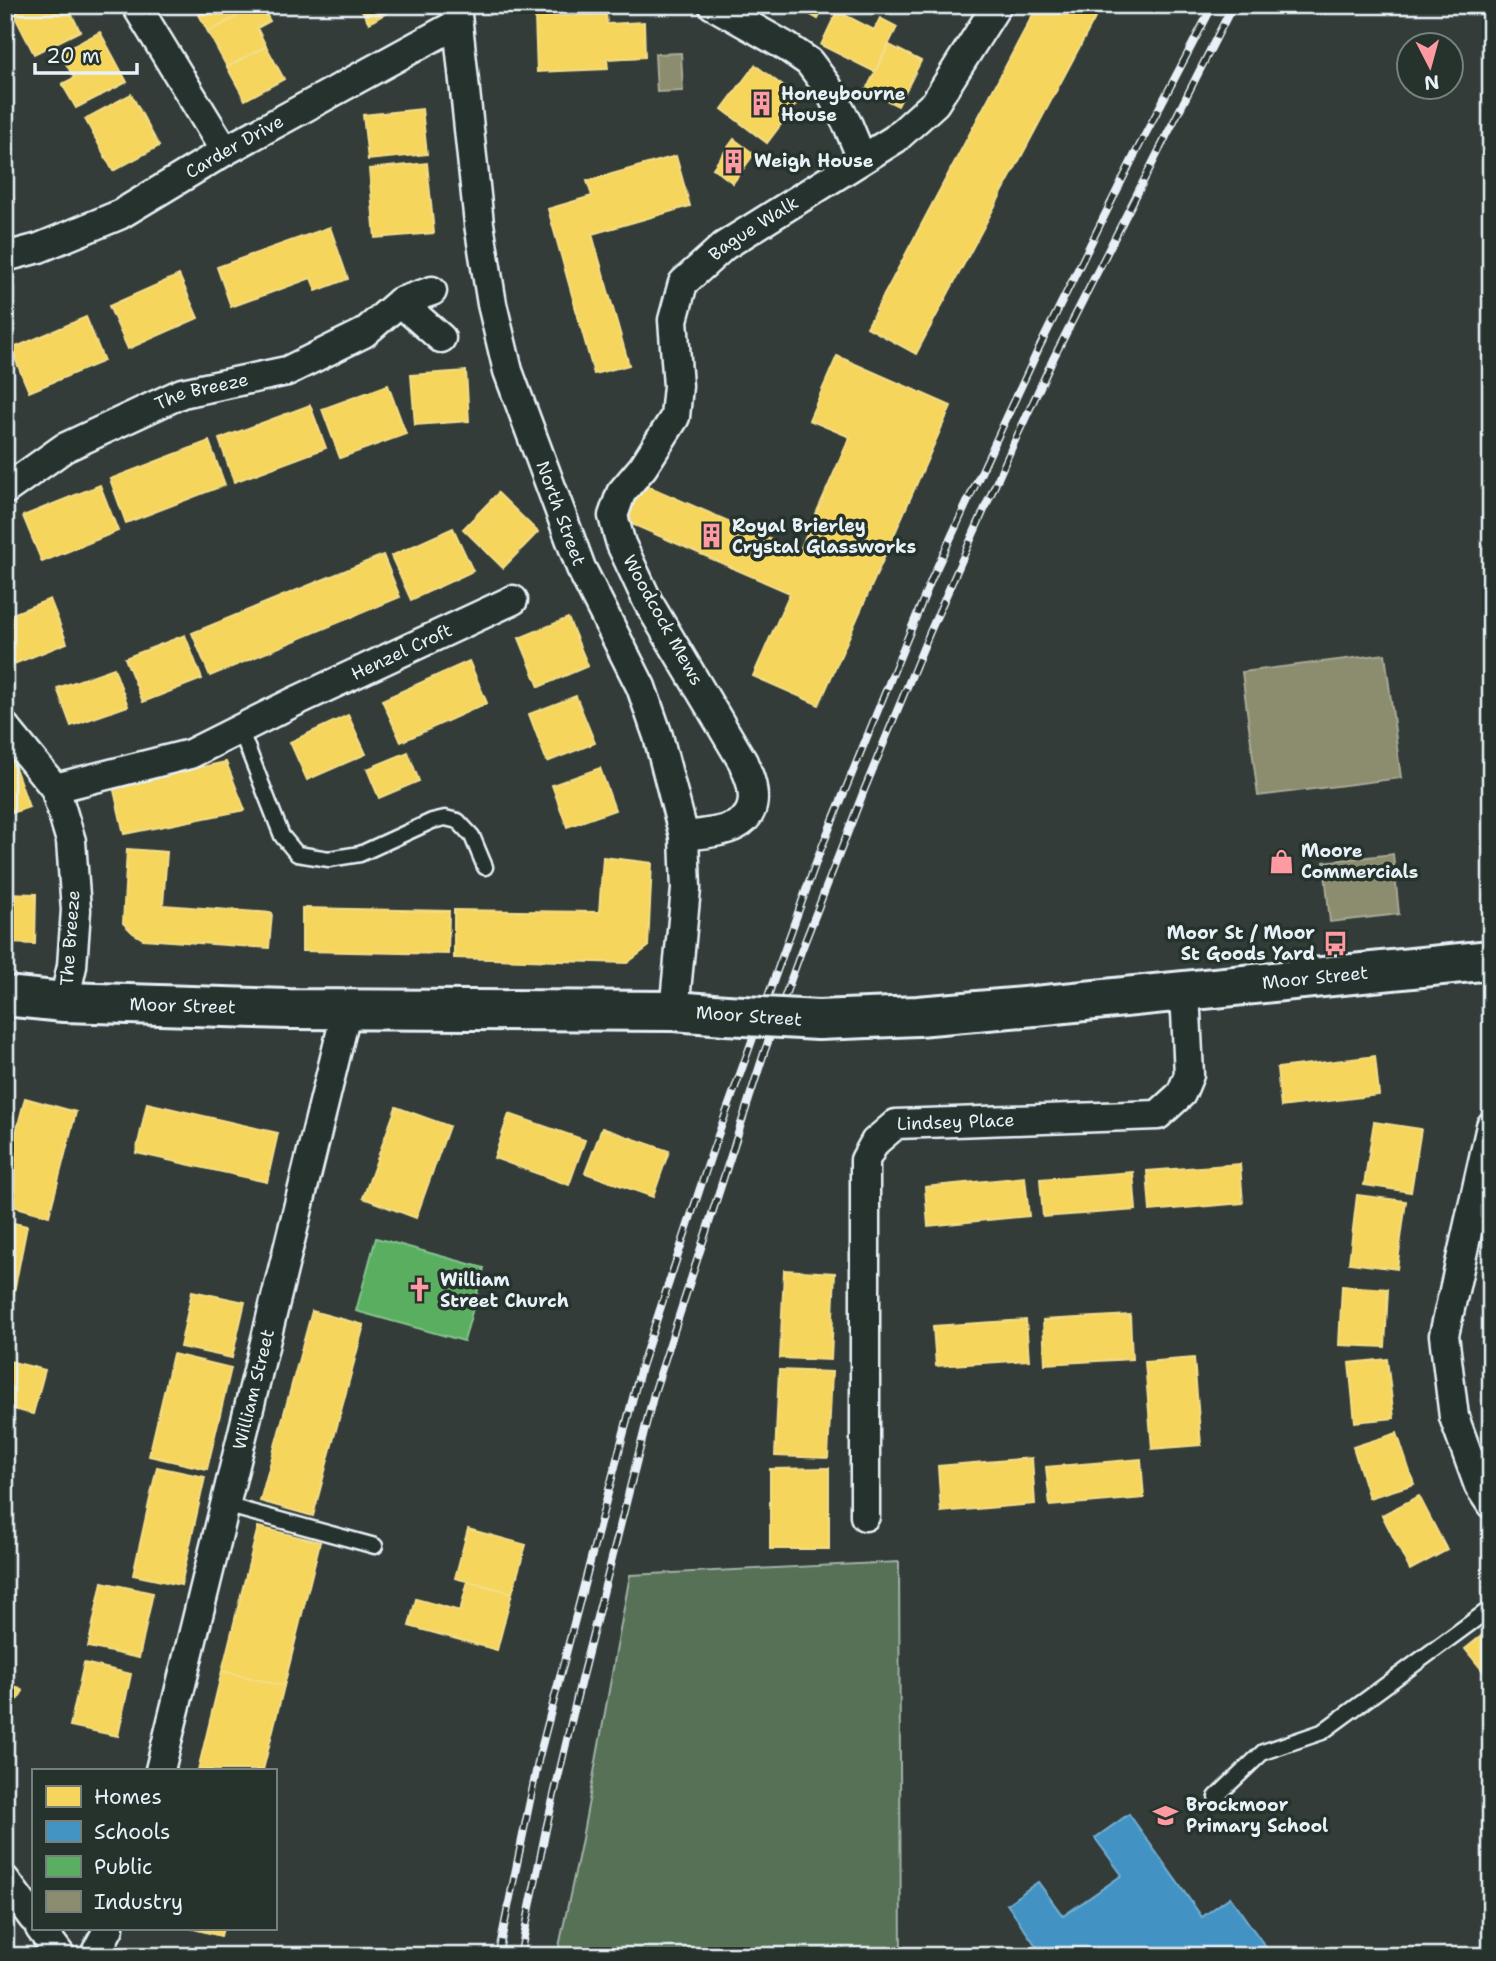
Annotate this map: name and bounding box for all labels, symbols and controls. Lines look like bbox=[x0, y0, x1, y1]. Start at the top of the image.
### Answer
scale bar bbox=[35, 32, 136, 76]
north arrow bbox=[1394, 32, 1464, 102]
text: 20 m bbox=[46, 42, 100, 70]
text: N bbox=[1423, 69, 1441, 96]
place label: Honeybourne House bbox=[781, 82, 906, 127]
building icon: Honeybourne House bbox=[747, 90, 775, 118]
street label: Carder Drive bbox=[181, 109, 288, 184]
building icon: Weigh House bbox=[720, 147, 748, 175]
place label: Weigh House bbox=[754, 149, 874, 173]
street label: Bague Walk bbox=[703, 190, 803, 266]
street label: The Breeze bbox=[151, 367, 251, 416]
street label: North Street bbox=[530, 458, 591, 569]
place label: Royal Brierley Crystal Glassworks bbox=[732, 514, 916, 559]
building icon: Royal Brierley Crystal Glassworks bbox=[698, 522, 726, 550]
street label: Woodcock Mews bbox=[617, 550, 709, 690]
street label: Henzel Croft bbox=[347, 618, 456, 686]
place label: Moore Commercials bbox=[1301, 839, 1418, 884]
shop icon: Moore Commercials bbox=[1267, 847, 1295, 875]
street label: The Breeze bbox=[55, 889, 85, 987]
place label: Moor St / Moor St Goods Yard bbox=[1167, 921, 1315, 966]
bus stop icon: Moor St / Moor St Goods Yard bbox=[1321, 929, 1349, 957]
street label: Moor Street bbox=[1261, 960, 1369, 995]
street label: Moor Street bbox=[129, 992, 236, 1019]
street label: Moor Street bbox=[695, 1000, 803, 1032]
street label: Lindsey Place bbox=[897, 1108, 1015, 1136]
place label: William Street Church bbox=[440, 1268, 569, 1313]
church icon: William Street Church bbox=[406, 1276, 434, 1304]
street label: William Street bbox=[227, 1326, 280, 1452]
legend bbox=[32, 1769, 276, 1930]
text: Homes bbox=[94, 1783, 162, 1811]
place label: Brockmoor Primary School bbox=[1186, 1793, 1328, 1838]
school or university icon: Brockmoor Primary School bbox=[1152, 1801, 1180, 1829]
text: Schools bbox=[94, 1818, 170, 1846]
text: Public bbox=[94, 1853, 153, 1881]
text: Industry bbox=[94, 1888, 183, 1916]

